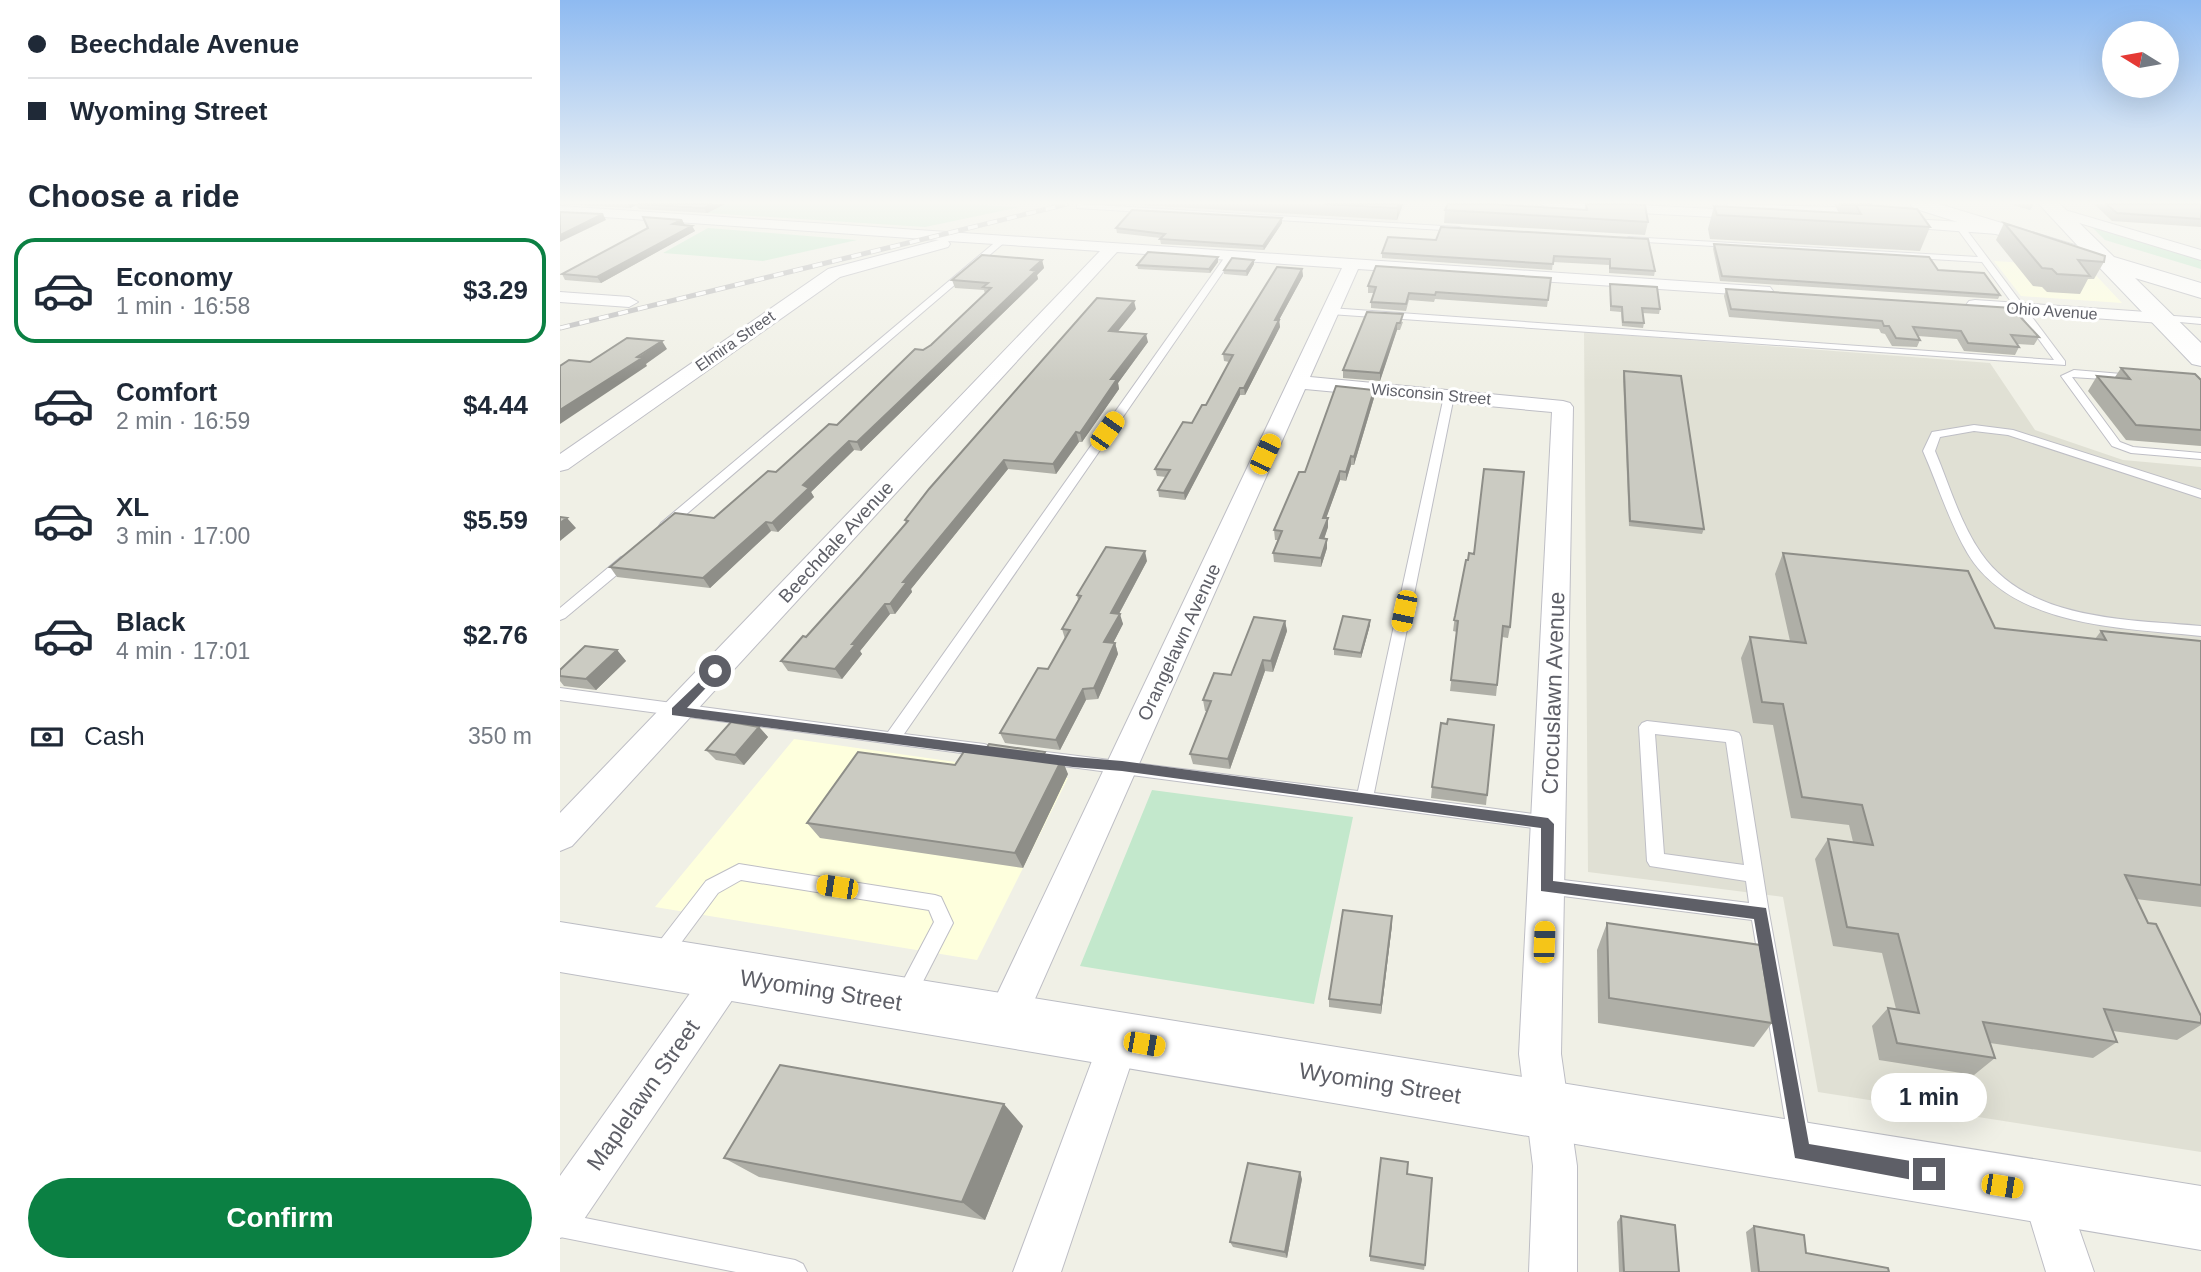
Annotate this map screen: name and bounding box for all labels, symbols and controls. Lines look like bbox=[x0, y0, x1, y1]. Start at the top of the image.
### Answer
north arrow bbox=[2102, 21, 2179, 98]
map controls bbox=[2102, 21, 2179, 98]
text: Beechdale Avenue bbox=[70, 29, 299, 59]
text: Wyoming Street bbox=[70, 96, 267, 126]
text: Choose a ride bbox=[28, 178, 240, 214]
icon: car bbox=[32, 259, 95, 322]
text: Economy bbox=[116, 262, 233, 292]
text: $3.29 bbox=[463, 275, 528, 305]
text: 1 min · 16:58 bbox=[116, 293, 250, 319]
street label: Ohio Avenue bbox=[2006, 299, 2098, 323]
street label: Elmira Street bbox=[692, 307, 778, 374]
icon: car bbox=[32, 374, 95, 437]
text: Comfort bbox=[116, 377, 217, 407]
street label: Wisconsin Street bbox=[1370, 380, 1492, 408]
text: $4.44 bbox=[463, 390, 528, 420]
text: 2 min · 16:59 bbox=[116, 408, 250, 434]
car bbox=[1087, 408, 1128, 454]
car bbox=[1247, 431, 1284, 477]
street label: Beechdale Avenue bbox=[774, 477, 898, 607]
icon: car bbox=[32, 489, 95, 552]
text: XL bbox=[116, 492, 149, 522]
text: $5.59 bbox=[463, 505, 528, 535]
text: 3 min · 17:00 bbox=[116, 523, 250, 549]
street label: Orangelawn Avenue bbox=[1133, 560, 1225, 724]
car bbox=[1390, 588, 1419, 634]
street label: Crocuslawn Avenue bbox=[1536, 591, 1570, 795]
icon: car bbox=[32, 604, 95, 667]
text: Black bbox=[116, 607, 185, 637]
text: $2.76 bbox=[463, 620, 528, 650]
text: 4 min · 17:01 bbox=[116, 638, 250, 664]
route start bbox=[699, 655, 731, 687]
icon: cash bbox=[28, 718, 66, 756]
text: Cash bbox=[84, 721, 145, 751]
text: 350 m bbox=[468, 723, 532, 749]
car bbox=[815, 873, 860, 901]
car bbox=[1533, 921, 1556, 963]
street label: Wyoming Street bbox=[738, 964, 904, 1016]
street label: Maplelawn Street bbox=[581, 1014, 705, 1175]
car bbox=[1122, 1030, 1167, 1058]
street label: Wyoming Street bbox=[1297, 1057, 1463, 1109]
callout: 1 min bbox=[1871, 1072, 1987, 1122]
text: 1 min bbox=[1899, 1084, 1959, 1110]
route end bbox=[1913, 1158, 1945, 1190]
car bbox=[1980, 1172, 2025, 1200]
button: Confirm bbox=[28, 1178, 532, 1258]

